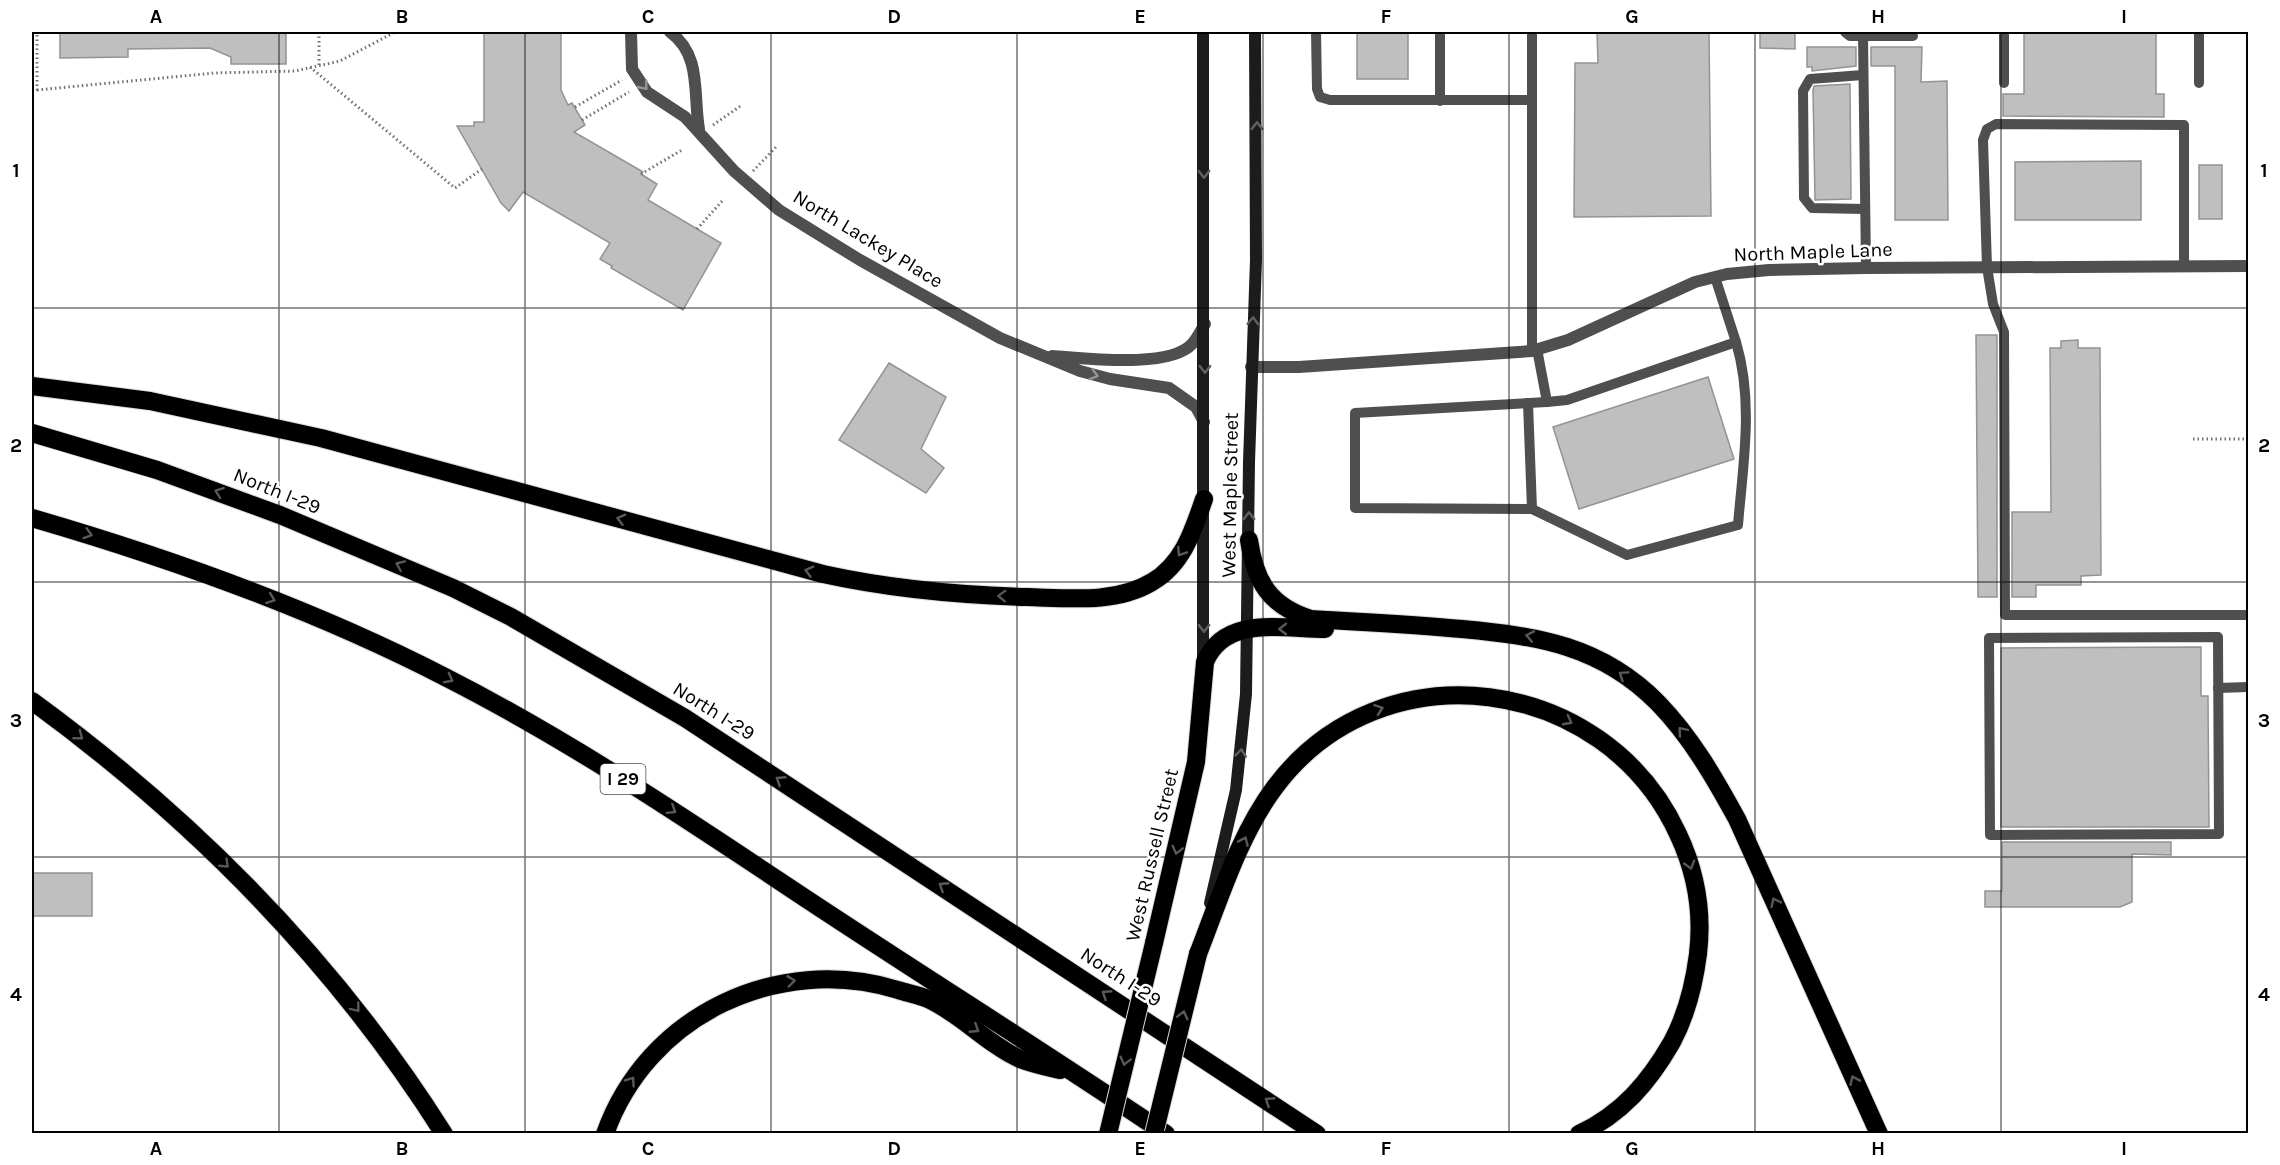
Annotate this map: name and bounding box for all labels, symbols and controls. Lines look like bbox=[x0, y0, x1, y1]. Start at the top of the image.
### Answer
text: A bbox=[150, 5, 163, 28]
text: B bbox=[396, 5, 408, 28]
text: C bbox=[642, 5, 654, 28]
text: D bbox=[887, 5, 901, 28]
text: E bbox=[1134, 5, 1146, 28]
text: F bbox=[1381, 5, 1392, 28]
text: G bbox=[1625, 5, 1639, 28]
text: H bbox=[1871, 5, 1885, 28]
text: I bbox=[2121, 5, 2127, 28]
one-way arrow bbox=[636, 79, 647, 90]
one-way arrow bbox=[1251, 122, 1263, 131]
text: 1 bbox=[12, 159, 20, 182]
text: 1 bbox=[2260, 159, 2268, 182]
one-way arrow bbox=[1198, 169, 1210, 178]
street label: North Lackey Place bbox=[789, 185, 947, 293]
street label: North Maple Lane bbox=[1733, 238, 1893, 266]
one-way arrow bbox=[1247, 317, 1260, 326]
one-way arrow bbox=[1199, 364, 1211, 373]
one-way arrow bbox=[1088, 368, 1098, 380]
street label: West Maple Street bbox=[1217, 412, 1243, 578]
text: 2 bbox=[10, 434, 22, 457]
text: 2 bbox=[2258, 434, 2270, 457]
street label: North I-29 bbox=[230, 463, 324, 519]
one-way arrow bbox=[214, 486, 225, 499]
one-way arrow bbox=[1243, 512, 1255, 521]
one-way arrow bbox=[616, 514, 626, 527]
one-way arrow bbox=[82, 527, 93, 539]
one-way arrow bbox=[1178, 546, 1189, 557]
one-way arrow bbox=[395, 560, 406, 572]
one-way arrow bbox=[804, 565, 814, 578]
one-way arrow bbox=[997, 590, 1006, 603]
one-way arrow bbox=[265, 592, 276, 604]
one-way arrow bbox=[1279, 623, 1288, 635]
one-way arrow bbox=[1197, 624, 1210, 633]
one-way arrow bbox=[1525, 630, 1535, 643]
one-way arrow bbox=[1618, 671, 1629, 682]
one-way arrow bbox=[443, 672, 453, 683]
street label: North I-29 bbox=[669, 677, 759, 745]
one-way arrow bbox=[1373, 704, 1384, 717]
text: 3 bbox=[10, 709, 22, 732]
text: 3 bbox=[2258, 709, 2270, 732]
one-way arrow bbox=[1562, 714, 1572, 725]
one-way arrow bbox=[1678, 727, 1689, 738]
one-way arrow bbox=[72, 728, 83, 739]
one-way arrow bbox=[1234, 748, 1247, 758]
road number: I 29 bbox=[600, 764, 646, 794]
street label: West Russell Street bbox=[1121, 766, 1183, 944]
one-way arrow bbox=[776, 775, 786, 787]
one-way arrow bbox=[665, 802, 676, 813]
one-way arrow bbox=[1236, 837, 1248, 848]
one-way arrow bbox=[1172, 845, 1185, 855]
one-way arrow bbox=[219, 857, 229, 868]
one-way arrow bbox=[1683, 860, 1695, 870]
one-way arrow bbox=[939, 882, 950, 893]
one-way arrow bbox=[1770, 898, 1782, 909]
street label: North I-29 bbox=[1076, 942, 1166, 1012]
one-way arrow bbox=[787, 975, 796, 988]
text: 4 bbox=[10, 983, 22, 1006]
text: 4 bbox=[2258, 983, 2270, 1006]
one-way arrow bbox=[1102, 989, 1112, 1001]
one-way arrow bbox=[349, 1001, 360, 1012]
one-way arrow bbox=[1175, 1011, 1188, 1021]
one-way arrow bbox=[968, 1022, 979, 1033]
one-way arrow bbox=[1120, 1056, 1133, 1066]
one-way arrow bbox=[1850, 1076, 1862, 1087]
one-way arrow bbox=[624, 1077, 635, 1088]
one-way arrow bbox=[1264, 1097, 1275, 1108]
text: A bbox=[150, 1137, 163, 1160]
text: B bbox=[396, 1137, 408, 1160]
text: C bbox=[642, 1137, 654, 1160]
text: D bbox=[887, 1137, 901, 1160]
text: E bbox=[1134, 1137, 1146, 1160]
text: F bbox=[1381, 1137, 1392, 1160]
text: G bbox=[1625, 1137, 1639, 1160]
text: H bbox=[1871, 1137, 1885, 1160]
text: I bbox=[2121, 1137, 2127, 1160]

